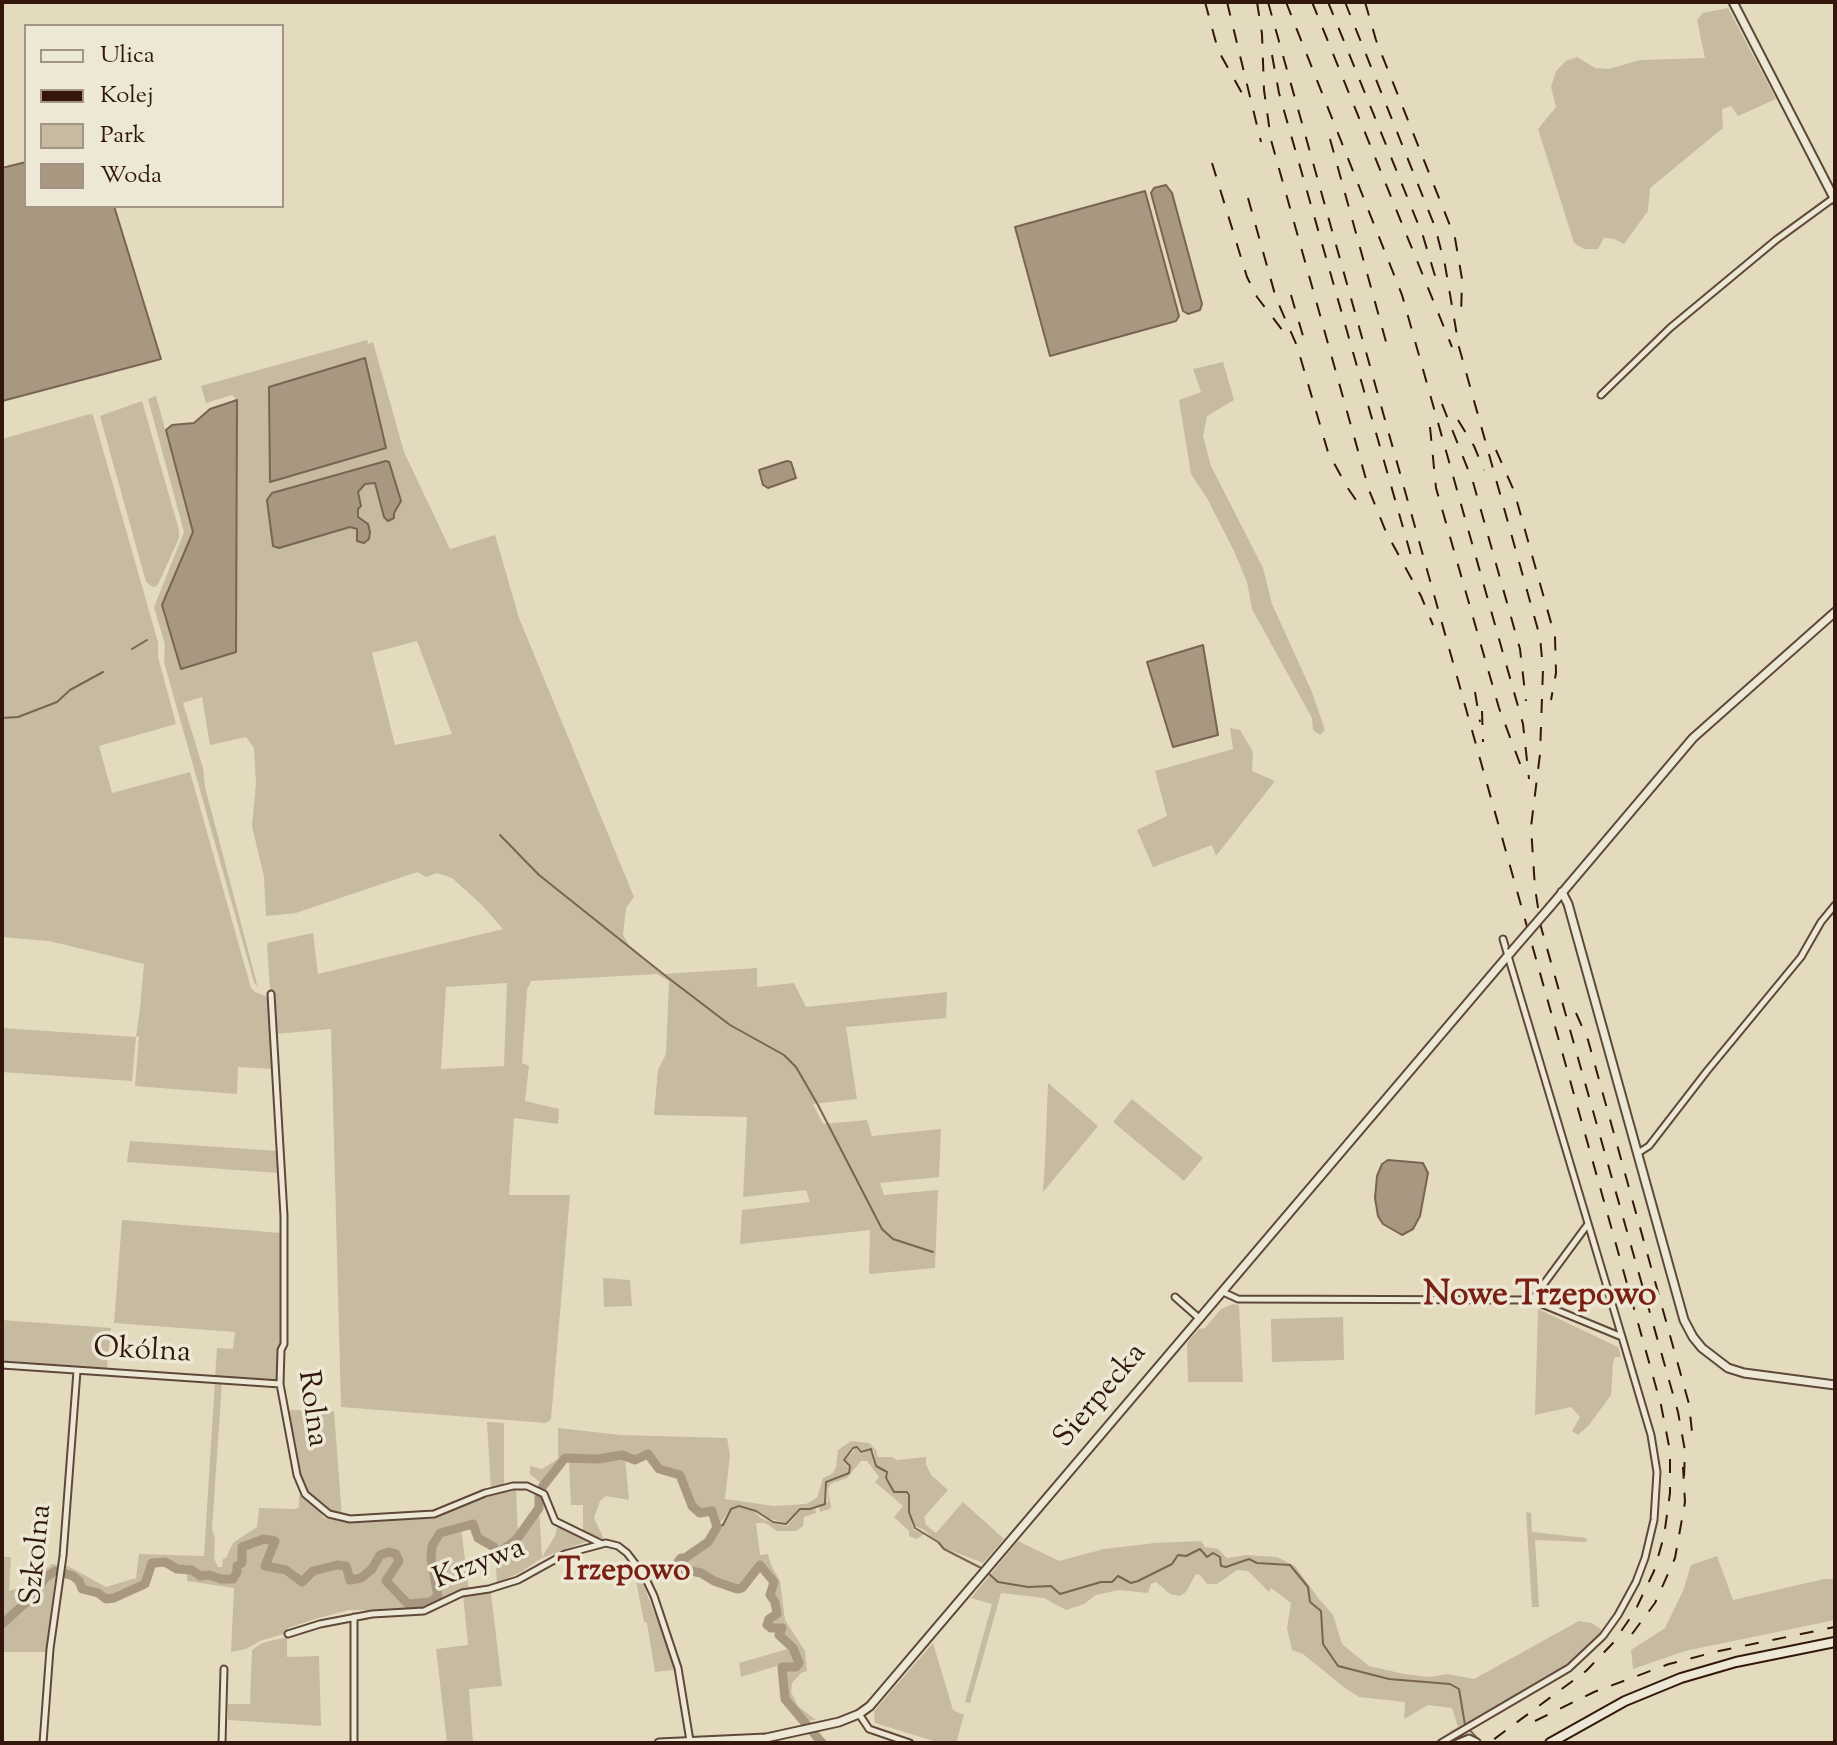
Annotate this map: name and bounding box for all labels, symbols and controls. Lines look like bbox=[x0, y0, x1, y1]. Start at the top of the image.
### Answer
legend bbox=[24, 24, 284, 208]
text: Ulica bbox=[100, 39, 155, 73]
text: Kolej bbox=[100, 79, 153, 113]
text: Park bbox=[100, 119, 146, 153]
text: Woda bbox=[100, 159, 162, 193]
district label: Nowe Trzepowo bbox=[1423, 1278, 1657, 1318]
street label: Okólna bbox=[92, 1332, 192, 1374]
street label: Sierpecka bbox=[1048, 1337, 1156, 1457]
street label: Rolna bbox=[287, 1368, 333, 1450]
street label: Szkolna bbox=[16, 1503, 62, 1607]
street label: Krzywa bbox=[429, 1532, 531, 1600]
district label: Trzepowo bbox=[557, 1555, 691, 1593]

